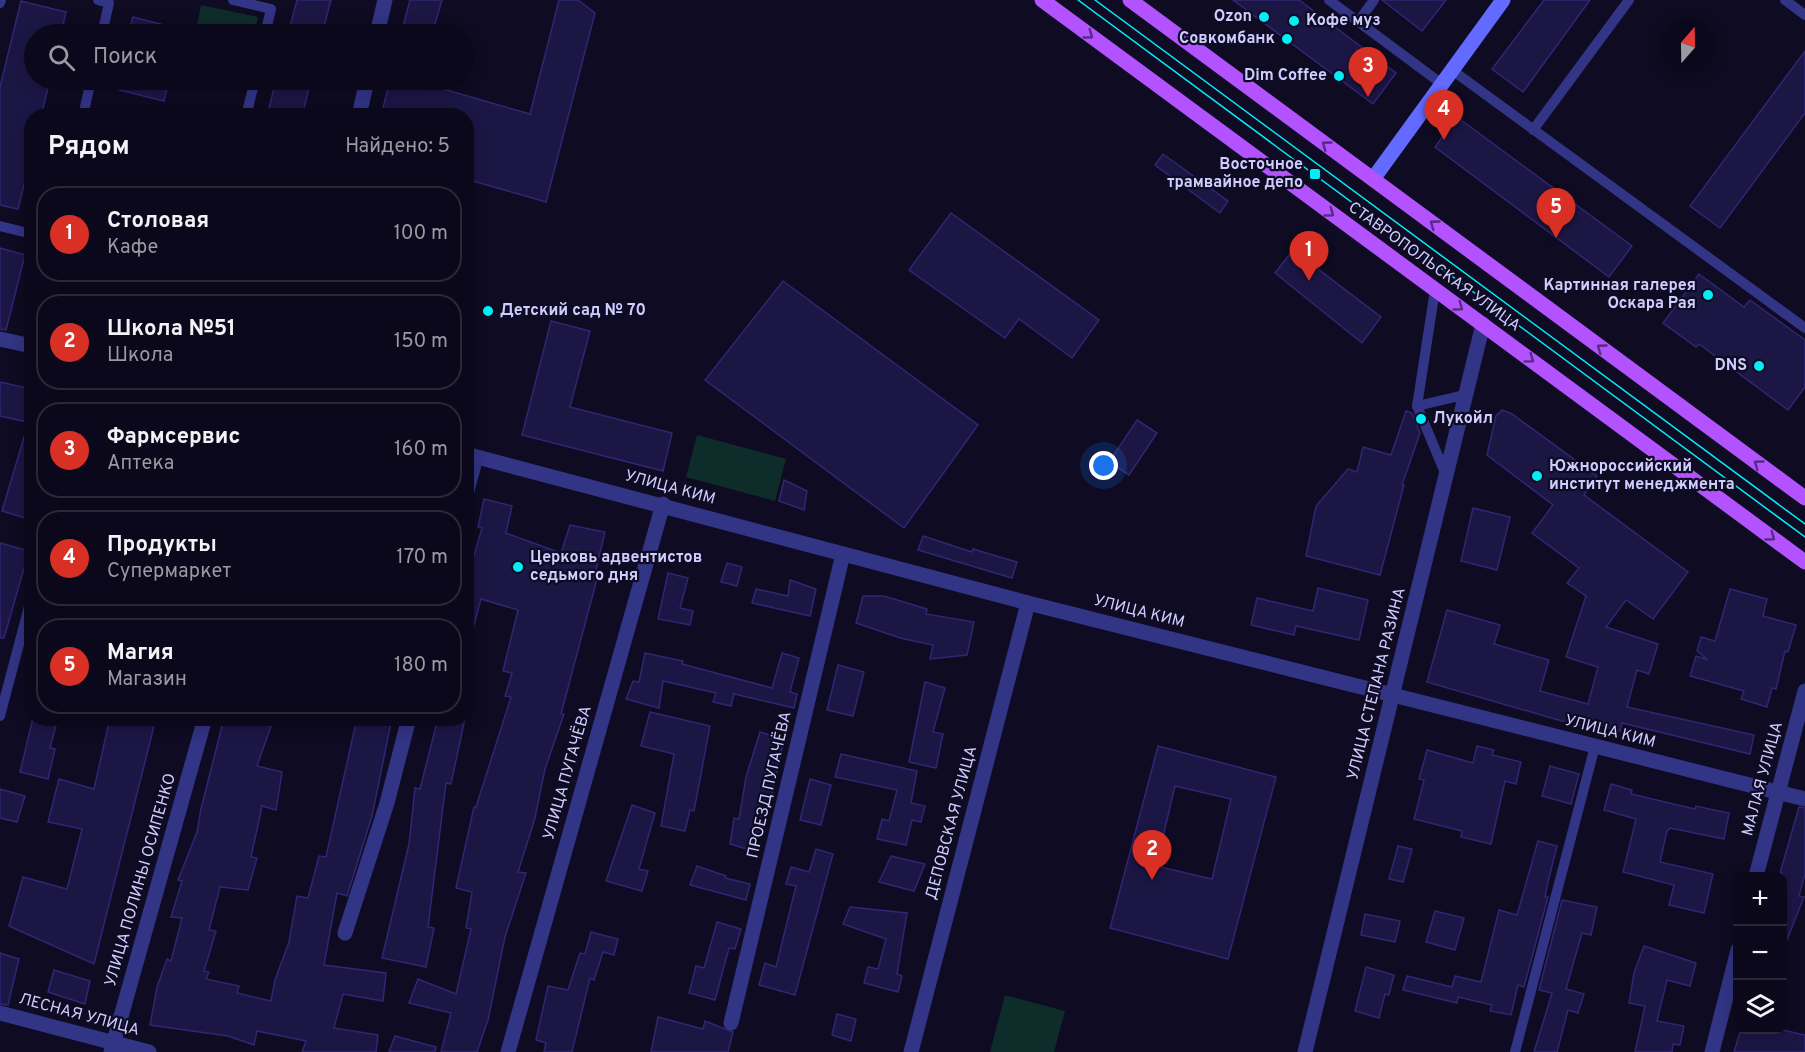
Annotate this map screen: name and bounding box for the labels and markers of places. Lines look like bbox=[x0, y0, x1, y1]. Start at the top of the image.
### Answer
place label: Ozon bbox=[1214, 7, 1252, 27]
marker: Ozon bbox=[1257, 10, 1271, 24]
place label: Кофе муз bbox=[1306, 11, 1381, 31]
marker: Кофе муз bbox=[1287, 14, 1301, 28]
place label: Совкомбанк bbox=[1179, 29, 1275, 49]
marker: Совкомбанк bbox=[1280, 32, 1294, 46]
pin: 3 bbox=[1348, 48, 1388, 97]
place label: Dim Coffee bbox=[1244, 66, 1327, 86]
marker: Dim Coffee bbox=[1332, 69, 1346, 83]
pin: 4 bbox=[1424, 90, 1464, 140]
place label: Восточное трамвайное депо bbox=[1167, 155, 1303, 193]
marker: Восточное трамвайное депо bbox=[1308, 167, 1322, 181]
pin: 5 bbox=[1536, 188, 1576, 238]
pin: 1 bbox=[1290, 232, 1328, 281]
place label: Картинная галерея Оскара Рая bbox=[1544, 276, 1696, 314]
marker: Картинная галерея Оскара Рая bbox=[1701, 288, 1715, 302]
place label: Детский сад № 70 bbox=[500, 301, 646, 321]
marker: Детский сад № 70 bbox=[481, 304, 495, 318]
place label: DNS bbox=[1714, 356, 1747, 376]
marker: DNS bbox=[1752, 359, 1766, 373]
place label: Лукойл bbox=[1433, 409, 1493, 429]
marker: Лукойл bbox=[1414, 412, 1428, 426]
place label: Южнороссийский институт менеджмента bbox=[1549, 457, 1735, 495]
marker: Южнороссийский институт менеджмента bbox=[1530, 469, 1544, 483]
place label: Церковь адвентистов седьмого дня bbox=[530, 548, 702, 586]
marker: Церковь адвентистов седьмого дня bbox=[511, 560, 525, 574]
pin: 2 bbox=[1132, 830, 1172, 880]

